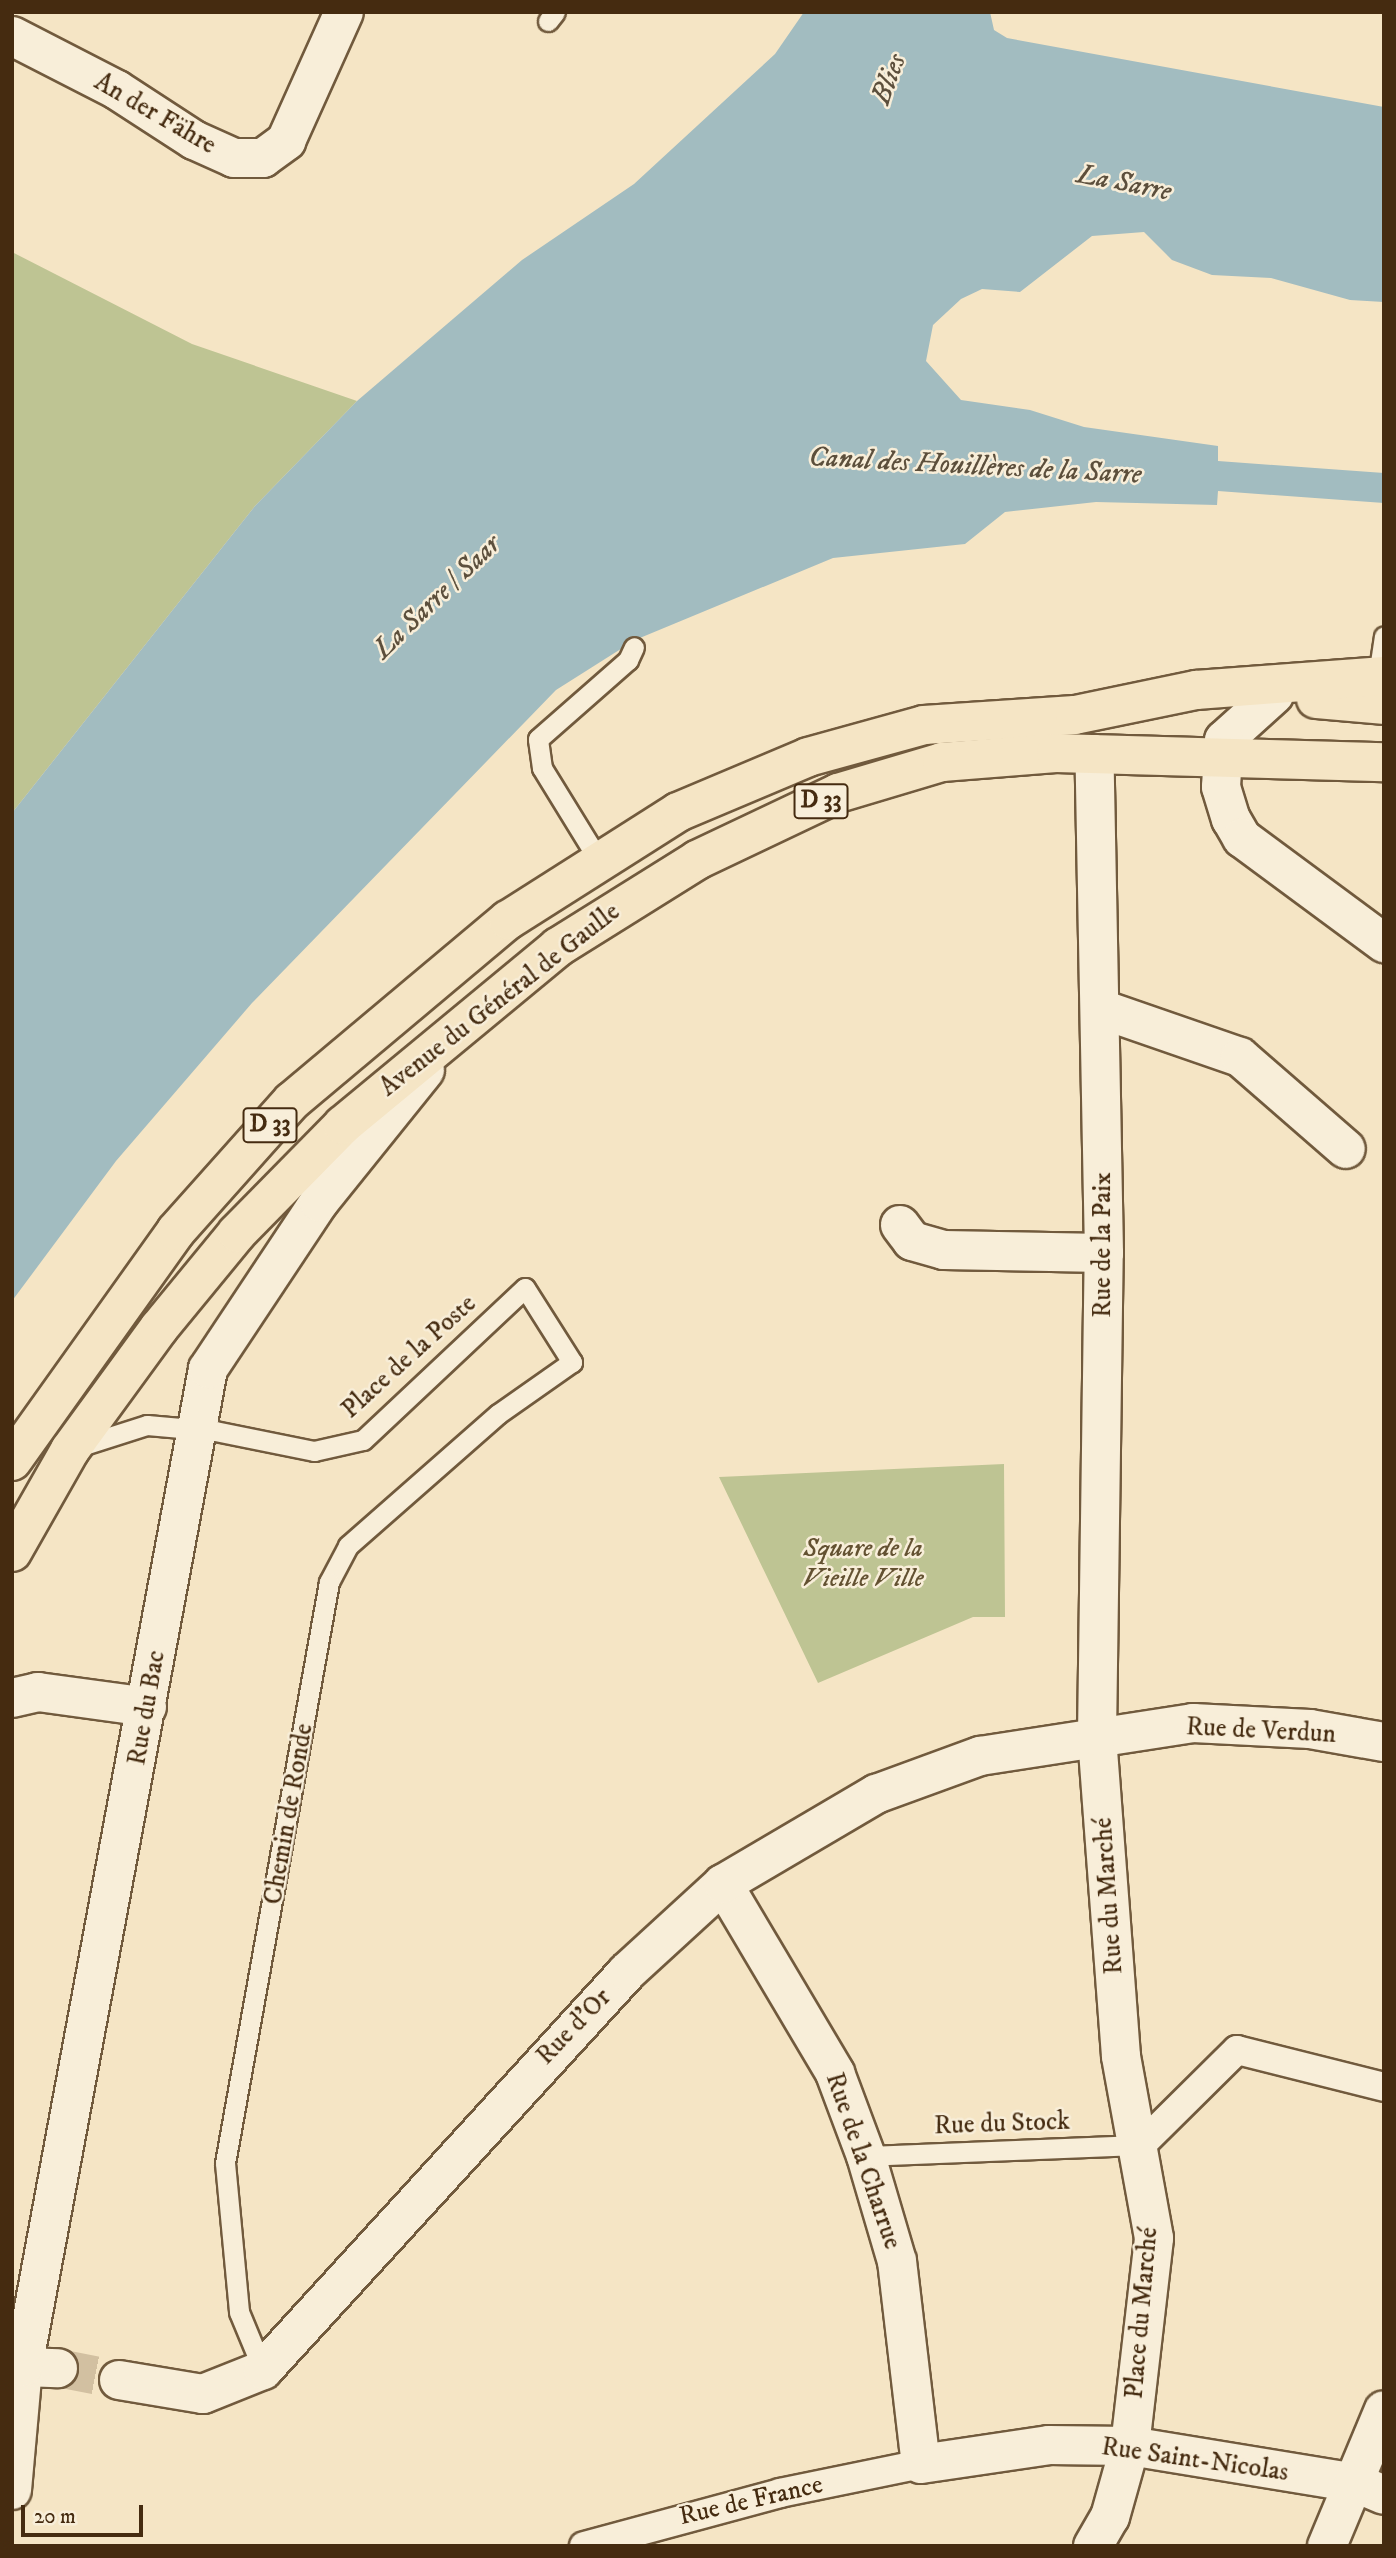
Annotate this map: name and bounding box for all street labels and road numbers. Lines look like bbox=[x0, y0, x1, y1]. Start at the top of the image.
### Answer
street label: An der Fähre bbox=[88, 67, 222, 161]
road number: D 33 bbox=[793, 780, 849, 822]
street label: Avenue du Général de Gaulle bbox=[374, 896, 626, 1104]
road number: D 33 bbox=[242, 1105, 298, 1146]
street label: Rue de la Paix bbox=[1087, 1172, 1119, 1318]
street label: Place de la Poste bbox=[335, 1288, 483, 1426]
street label: Rue du Bac bbox=[122, 1648, 172, 1768]
street label: Rue de Verdun bbox=[1185, 1711, 1337, 1751]
street label: Chemin de Ronde bbox=[258, 1721, 320, 1907]
street label: Rue du Marché bbox=[1088, 1817, 1130, 1975]
street label: Rue d'Or bbox=[530, 1982, 618, 2072]
street label: Rue de la Charrue bbox=[818, 2069, 908, 2253]
street label: Rue du Stock bbox=[934, 2106, 1070, 2142]
street label: Place du Marché bbox=[1119, 2226, 1165, 2400]
street label: Rue Saint-Nicolas bbox=[1099, 2431, 1291, 2489]
street label: Rue de France bbox=[676, 2469, 826, 2533]

